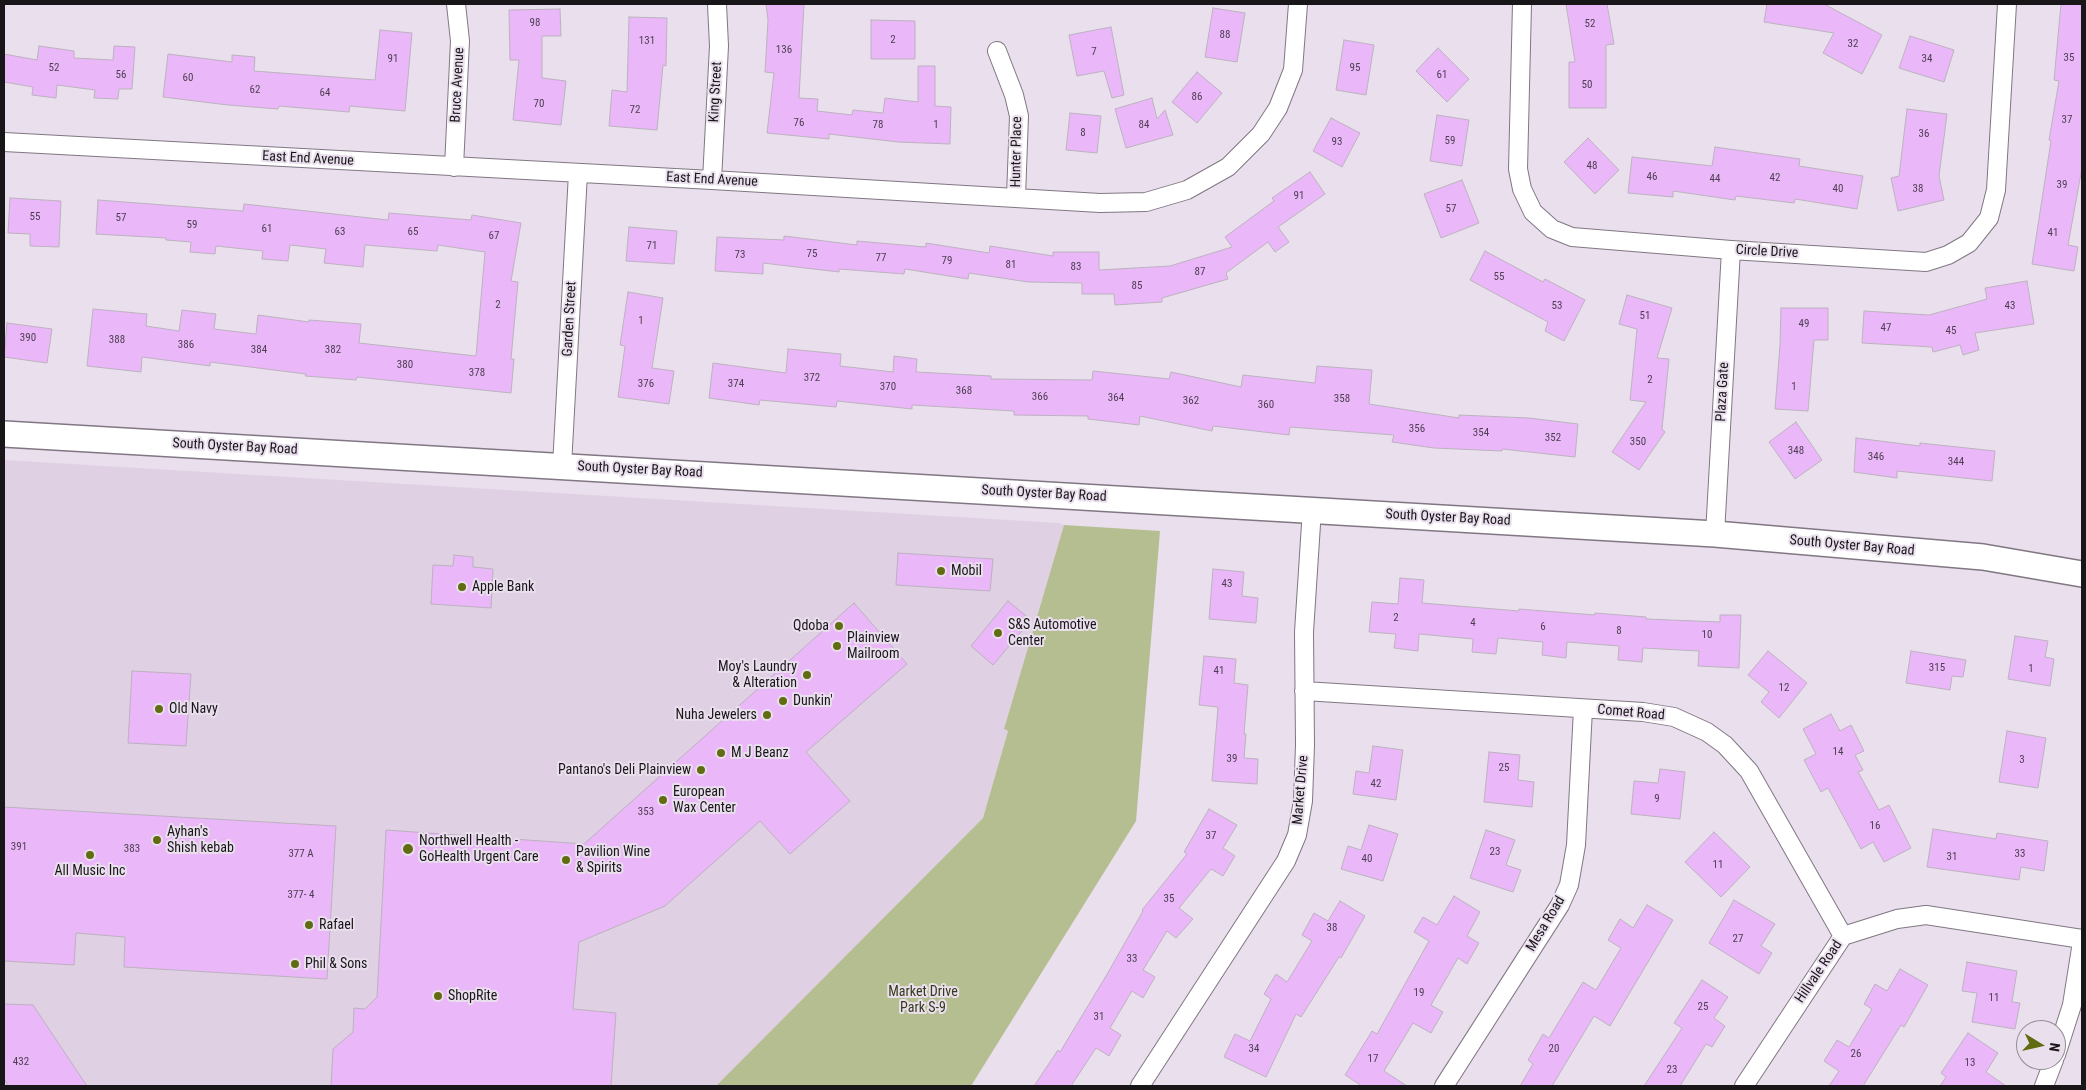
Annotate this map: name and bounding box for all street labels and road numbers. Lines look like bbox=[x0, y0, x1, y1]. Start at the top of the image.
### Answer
street label: Bruce Avenue bbox=[448, 47, 468, 123]
street label: King Street bbox=[706, 61, 726, 123]
street label: Hunter Place bbox=[1008, 116, 1026, 188]
street label: East End Avenue bbox=[262, 148, 354, 170]
street label: East End Avenue bbox=[666, 169, 758, 191]
street label: Circle Drive bbox=[1735, 242, 1799, 262]
street label: Garden Street bbox=[560, 281, 580, 357]
street label: Plaza Gate bbox=[1713, 362, 1733, 422]
street label: South Oyster Bay Road bbox=[172, 435, 298, 459]
street label: South Oyster Bay Road bbox=[577, 458, 703, 482]
street label: South Oyster Bay Road bbox=[981, 482, 1107, 506]
street label: South Oyster Bay Road bbox=[1385, 506, 1511, 530]
street label: South Oyster Bay Road bbox=[1789, 532, 1915, 560]
street label: Comet Road bbox=[1597, 702, 1665, 724]
street label: Market Drive bbox=[1290, 755, 1312, 825]
street label: Mesa Road bbox=[1523, 893, 1569, 955]
street label: Hillvale Road bbox=[1792, 937, 1846, 1007]

